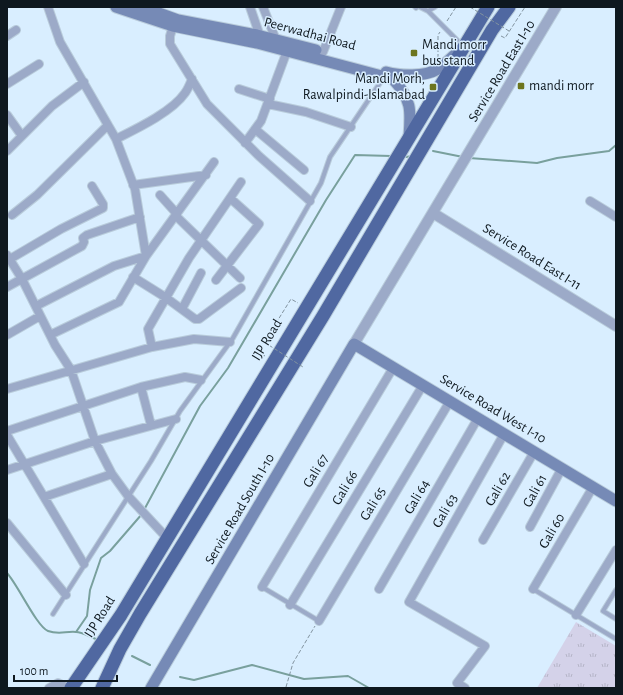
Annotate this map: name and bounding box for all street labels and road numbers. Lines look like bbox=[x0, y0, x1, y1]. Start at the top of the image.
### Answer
street label: Peerwadhai Road bbox=[263, 15, 357, 53]
street label: Service Road East I-10 bbox=[466, 18, 538, 124]
street label: Service Road East I-11 bbox=[480, 221, 584, 293]
street label: IJP Road bbox=[249, 317, 285, 363]
street label: Service Road West I-10 bbox=[437, 372, 549, 446]
street label: Service Road South I-10 bbox=[203, 451, 277, 567]
street label: Gali 67 bbox=[301, 452, 331, 490]
street label: Gali 66 bbox=[329, 469, 361, 507]
street label: Gali 62 bbox=[483, 470, 513, 508]
street label: Gali 61 bbox=[520, 472, 550, 510]
street label: Gali 64 bbox=[402, 477, 432, 517]
street label: Gali 65 bbox=[358, 485, 388, 523]
street label: Gali 63 bbox=[430, 492, 460, 530]
street label: Gali 60 bbox=[536, 511, 568, 551]
street label: IJP Road bbox=[82, 594, 118, 640]

